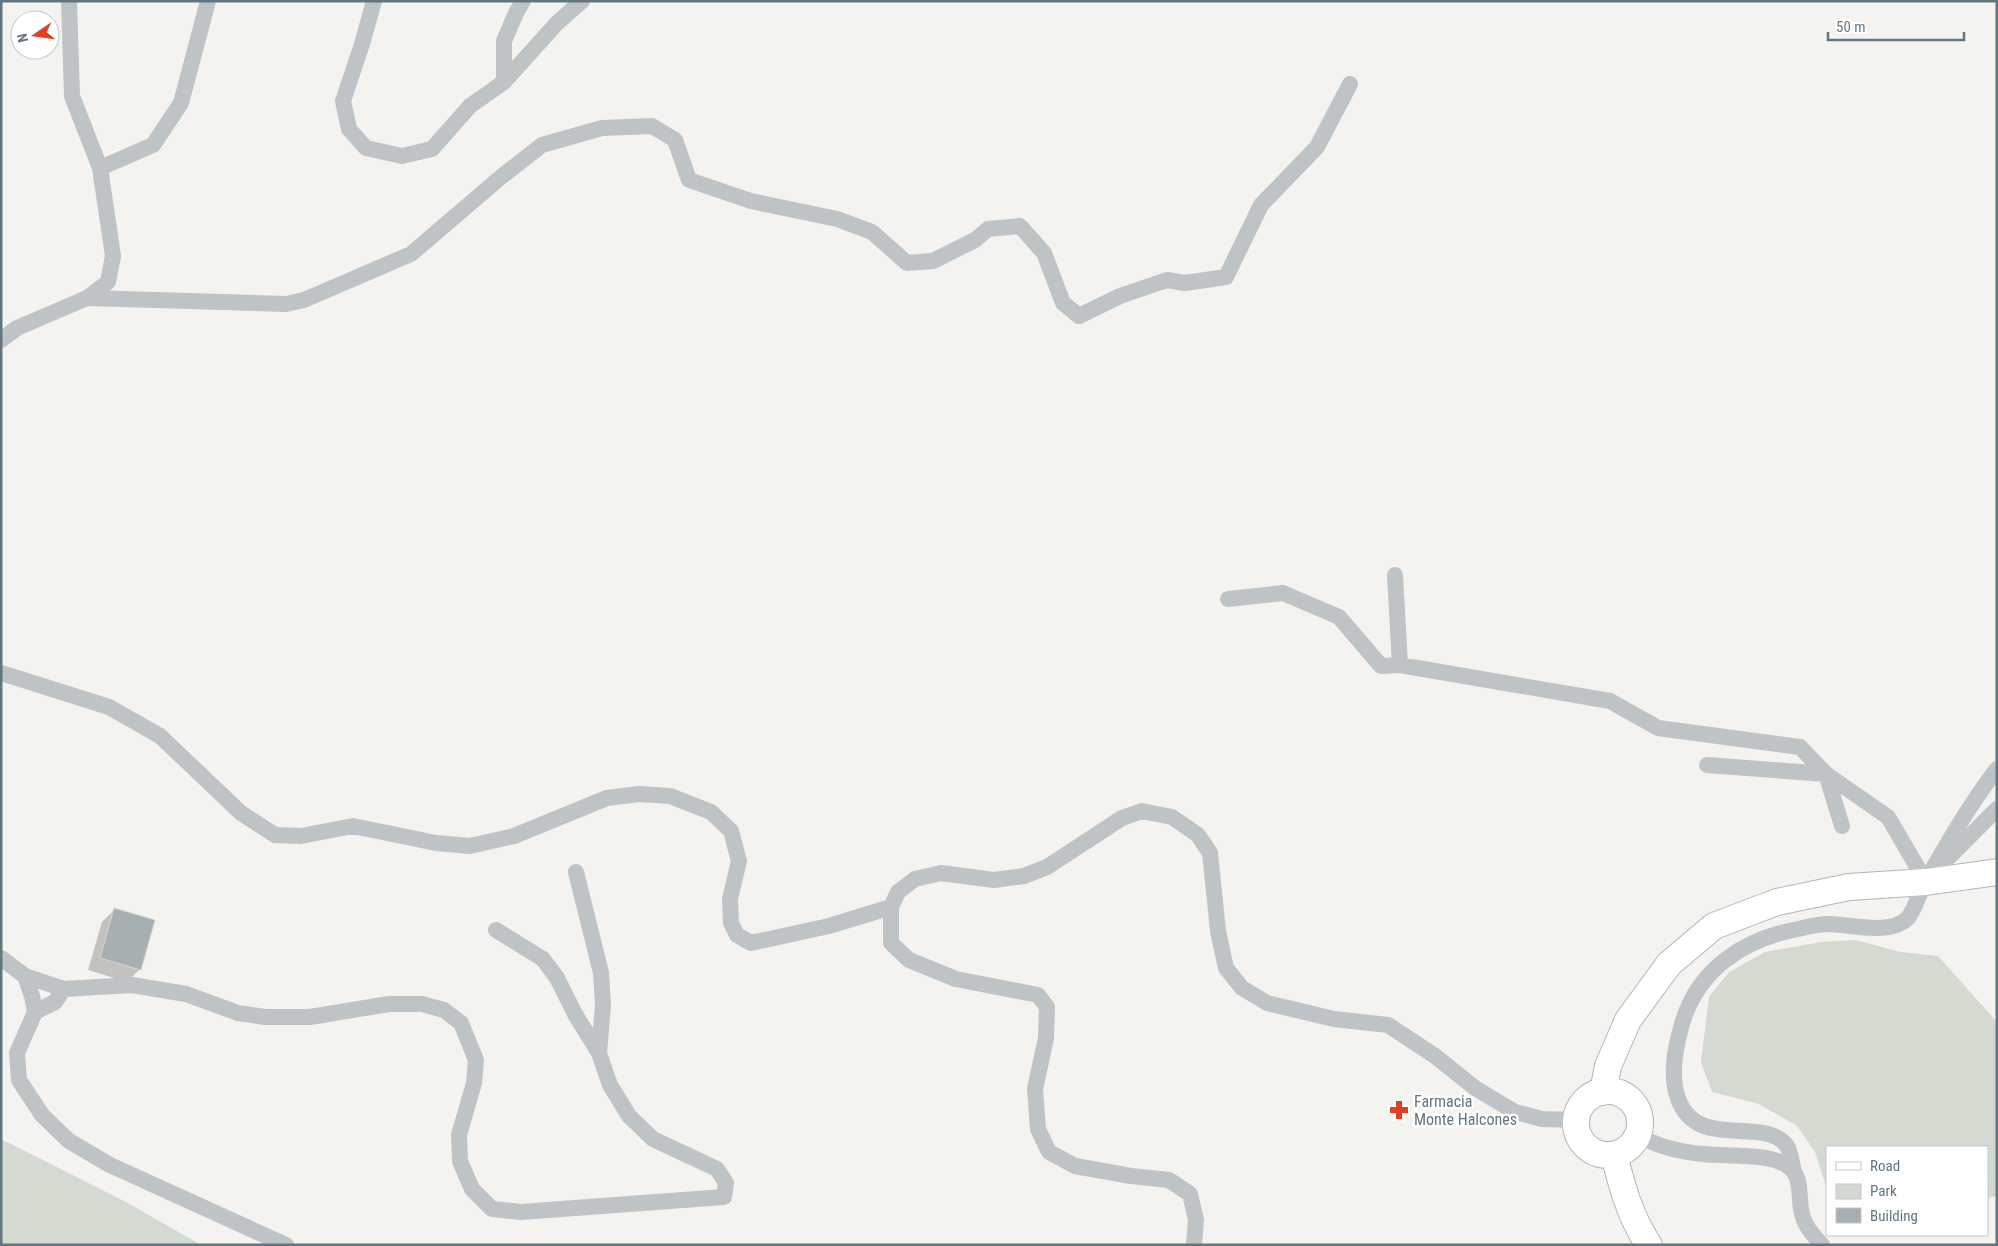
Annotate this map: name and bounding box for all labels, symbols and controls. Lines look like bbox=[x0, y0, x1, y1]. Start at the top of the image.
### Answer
north arrow bbox=[10, 10, 60, 60]
scale bar bbox=[1828, 10, 1964, 42]
text: 50 m bbox=[1836, 18, 1866, 36]
text: N bbox=[14, 32, 31, 44]
place label: Farmacia Monte Halcones bbox=[1414, 1092, 1517, 1129]
pharmacy icon: Farmacia Monte Halcones bbox=[1388, 1099, 1410, 1121]
legend bbox=[1826, 1146, 1988, 1236]
text: Road bbox=[1870, 1157, 1900, 1175]
text: Park bbox=[1870, 1182, 1897, 1200]
text: Building bbox=[1870, 1207, 1918, 1225]

